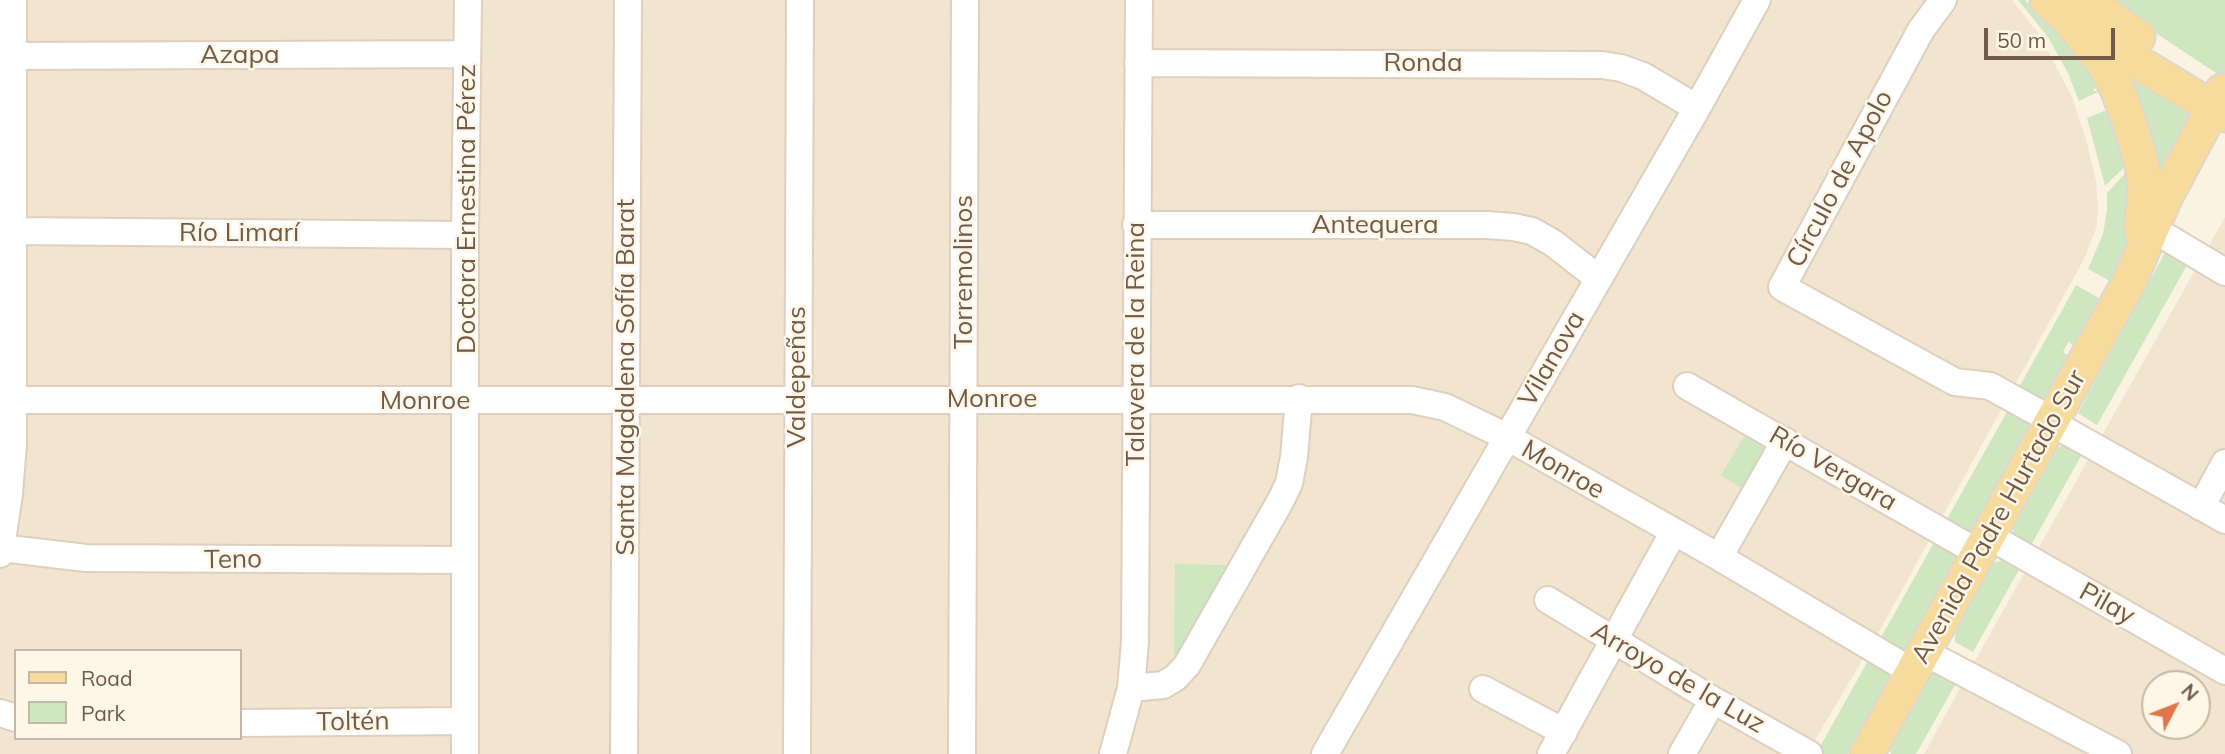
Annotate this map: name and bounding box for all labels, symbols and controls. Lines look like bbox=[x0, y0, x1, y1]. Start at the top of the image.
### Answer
scale bar bbox=[1987, 14, 2118, 58]
text: 50 m bbox=[1997, 27, 2046, 53]
street label: Azapa bbox=[200, 39, 280, 71]
street label: Ronda bbox=[1384, 47, 1462, 79]
street label: Doctora Ernestina Pérez bbox=[451, 64, 483, 354]
street label: Círculo de Apolo bbox=[1780, 85, 1900, 273]
street label: Torremolinos bbox=[948, 195, 980, 349]
street label: Santa Magdalena Sofía Barat bbox=[610, 199, 642, 555]
street label: Antequera bbox=[1311, 209, 1439, 241]
street label: Río Limarí bbox=[179, 217, 299, 249]
street label: Talavera de la Reina bbox=[1120, 222, 1152, 466]
street label: Valdepeñas bbox=[781, 306, 813, 448]
street label: Vilanova bbox=[1512, 306, 1592, 412]
street label: Avenida Padre Hurtado Sur bbox=[1905, 365, 2093, 669]
street label: Monroe bbox=[947, 383, 1037, 415]
street label: Monroe bbox=[380, 385, 470, 417]
street label: Río Vergara bbox=[1764, 420, 1902, 518]
street label: Monroe bbox=[1516, 434, 1610, 506]
street label: Teno bbox=[204, 544, 262, 576]
street label: Pilay bbox=[2074, 576, 2140, 632]
street label: Arroyo de la Luz bbox=[1586, 616, 1770, 740]
legend bbox=[14, 649, 242, 740]
text: Road bbox=[81, 665, 132, 691]
north arrow bbox=[2141, 670, 2211, 740]
text: N bbox=[2176, 679, 2204, 706]
text: Park bbox=[81, 700, 125, 726]
street label: Toltén bbox=[316, 706, 390, 738]

